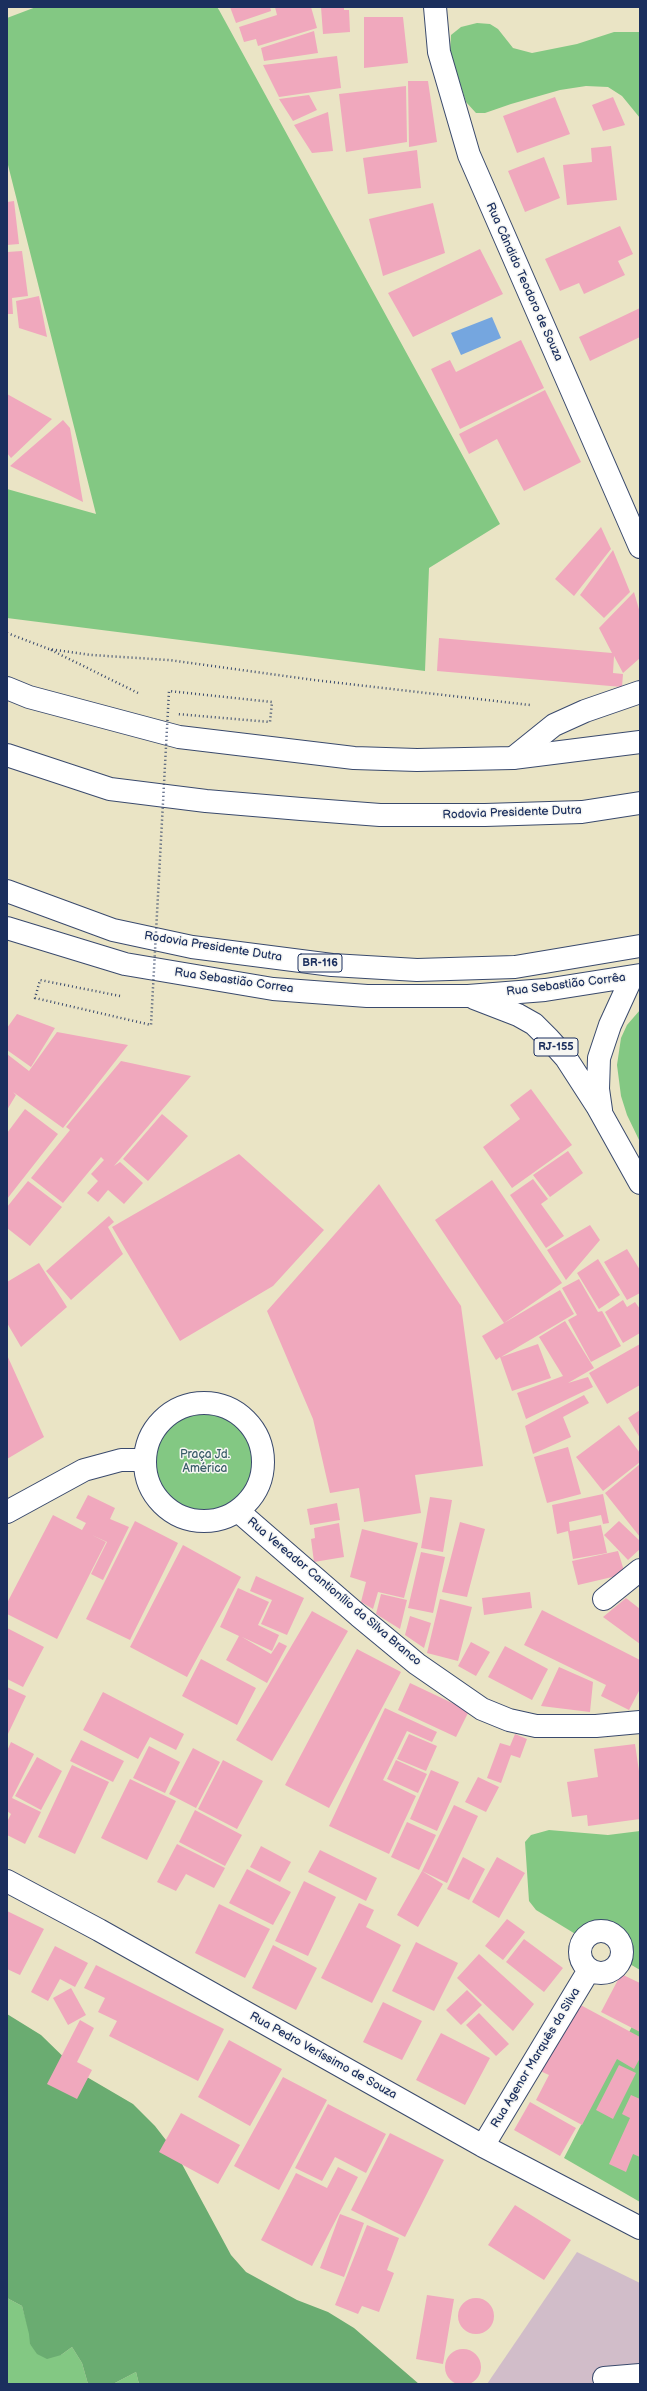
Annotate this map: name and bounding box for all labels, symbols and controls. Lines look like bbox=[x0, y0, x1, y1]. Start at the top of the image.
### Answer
street label: Rua Cândido Teodoro de Souza bbox=[482, 201, 566, 363]
street label: Rodovia Presidente Dutra bbox=[442, 803, 582, 823]
street label: Rodovia Presidente Dutra bbox=[143, 929, 283, 965]
road number: BR-116 bbox=[298, 954, 342, 972]
street label: Rua Sebastião Correa bbox=[173, 966, 295, 996]
street label: Rua Sebastião Corrêa bbox=[505, 971, 627, 999]
road number: RJ-155 bbox=[534, 1038, 578, 1056]
park label: Praça Jd. América bbox=[180, 1448, 230, 1476]
street label: Rua Vereador Cantionílio da Silva Branco bbox=[244, 1515, 424, 1669]
street label: Rua Agenor Marquês da Silva bbox=[488, 1985, 584, 2131]
street label: Rua Pedro Veríssimo de Souza bbox=[247, 2009, 399, 2103]

